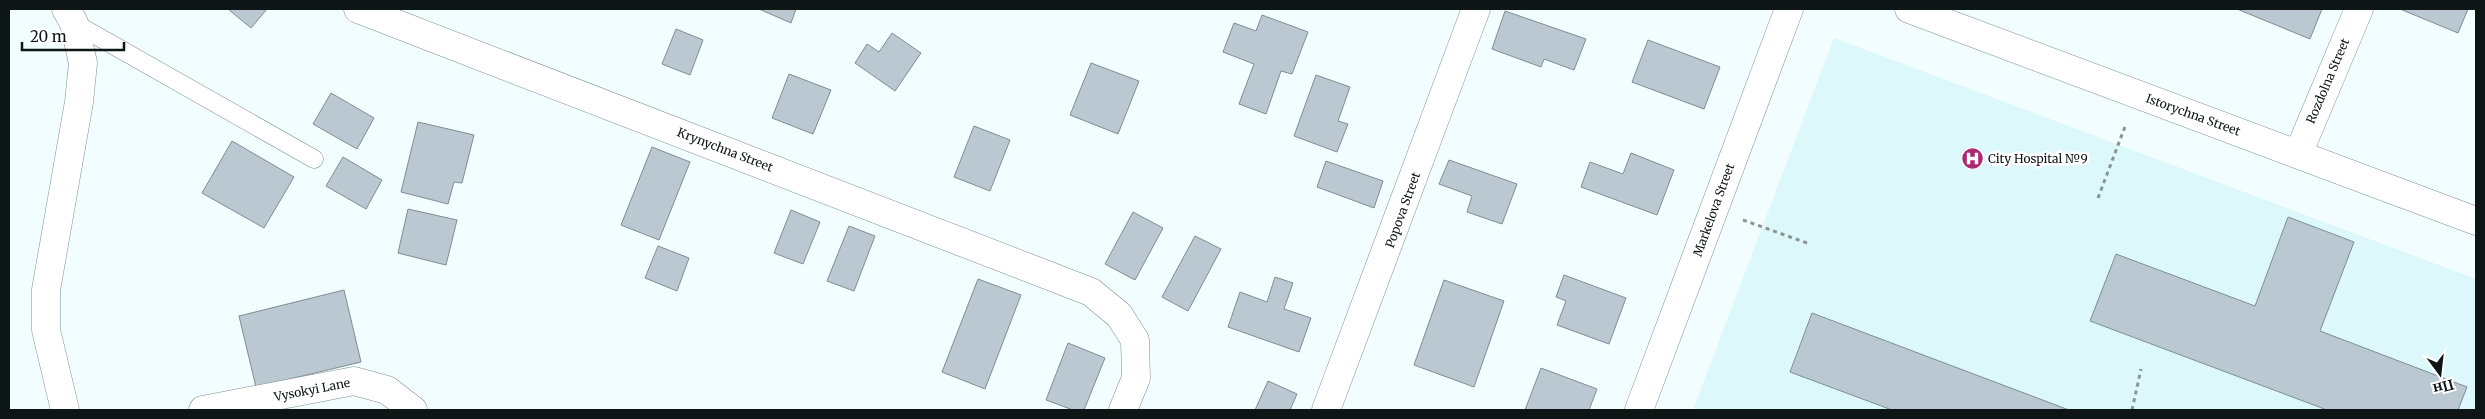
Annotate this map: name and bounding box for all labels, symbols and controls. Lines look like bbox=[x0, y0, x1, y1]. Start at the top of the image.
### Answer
scale bar bbox=[22, 20, 125, 52]
text: 20 m bbox=[30, 27, 67, 46]
street label: Rozdolna Street bbox=[2303, 36, 2352, 126]
street label: Istorychna Street bbox=[2144, 90, 2243, 139]
street label: Krynychna Street bbox=[675, 124, 775, 175]
hospital icon: City Hospital №9 bbox=[1960, 147, 1984, 171]
place label: City Hospital №9 bbox=[1988, 151, 2088, 166]
street label: Markelova Street bbox=[1690, 161, 1737, 258]
street label: Popova Street bbox=[1382, 170, 1423, 250]
north arrow bbox=[2415, 349, 2465, 399]
street label: Vysokyi Lane bbox=[272, 375, 351, 404]
text: Пн bbox=[2431, 375, 2456, 398]

